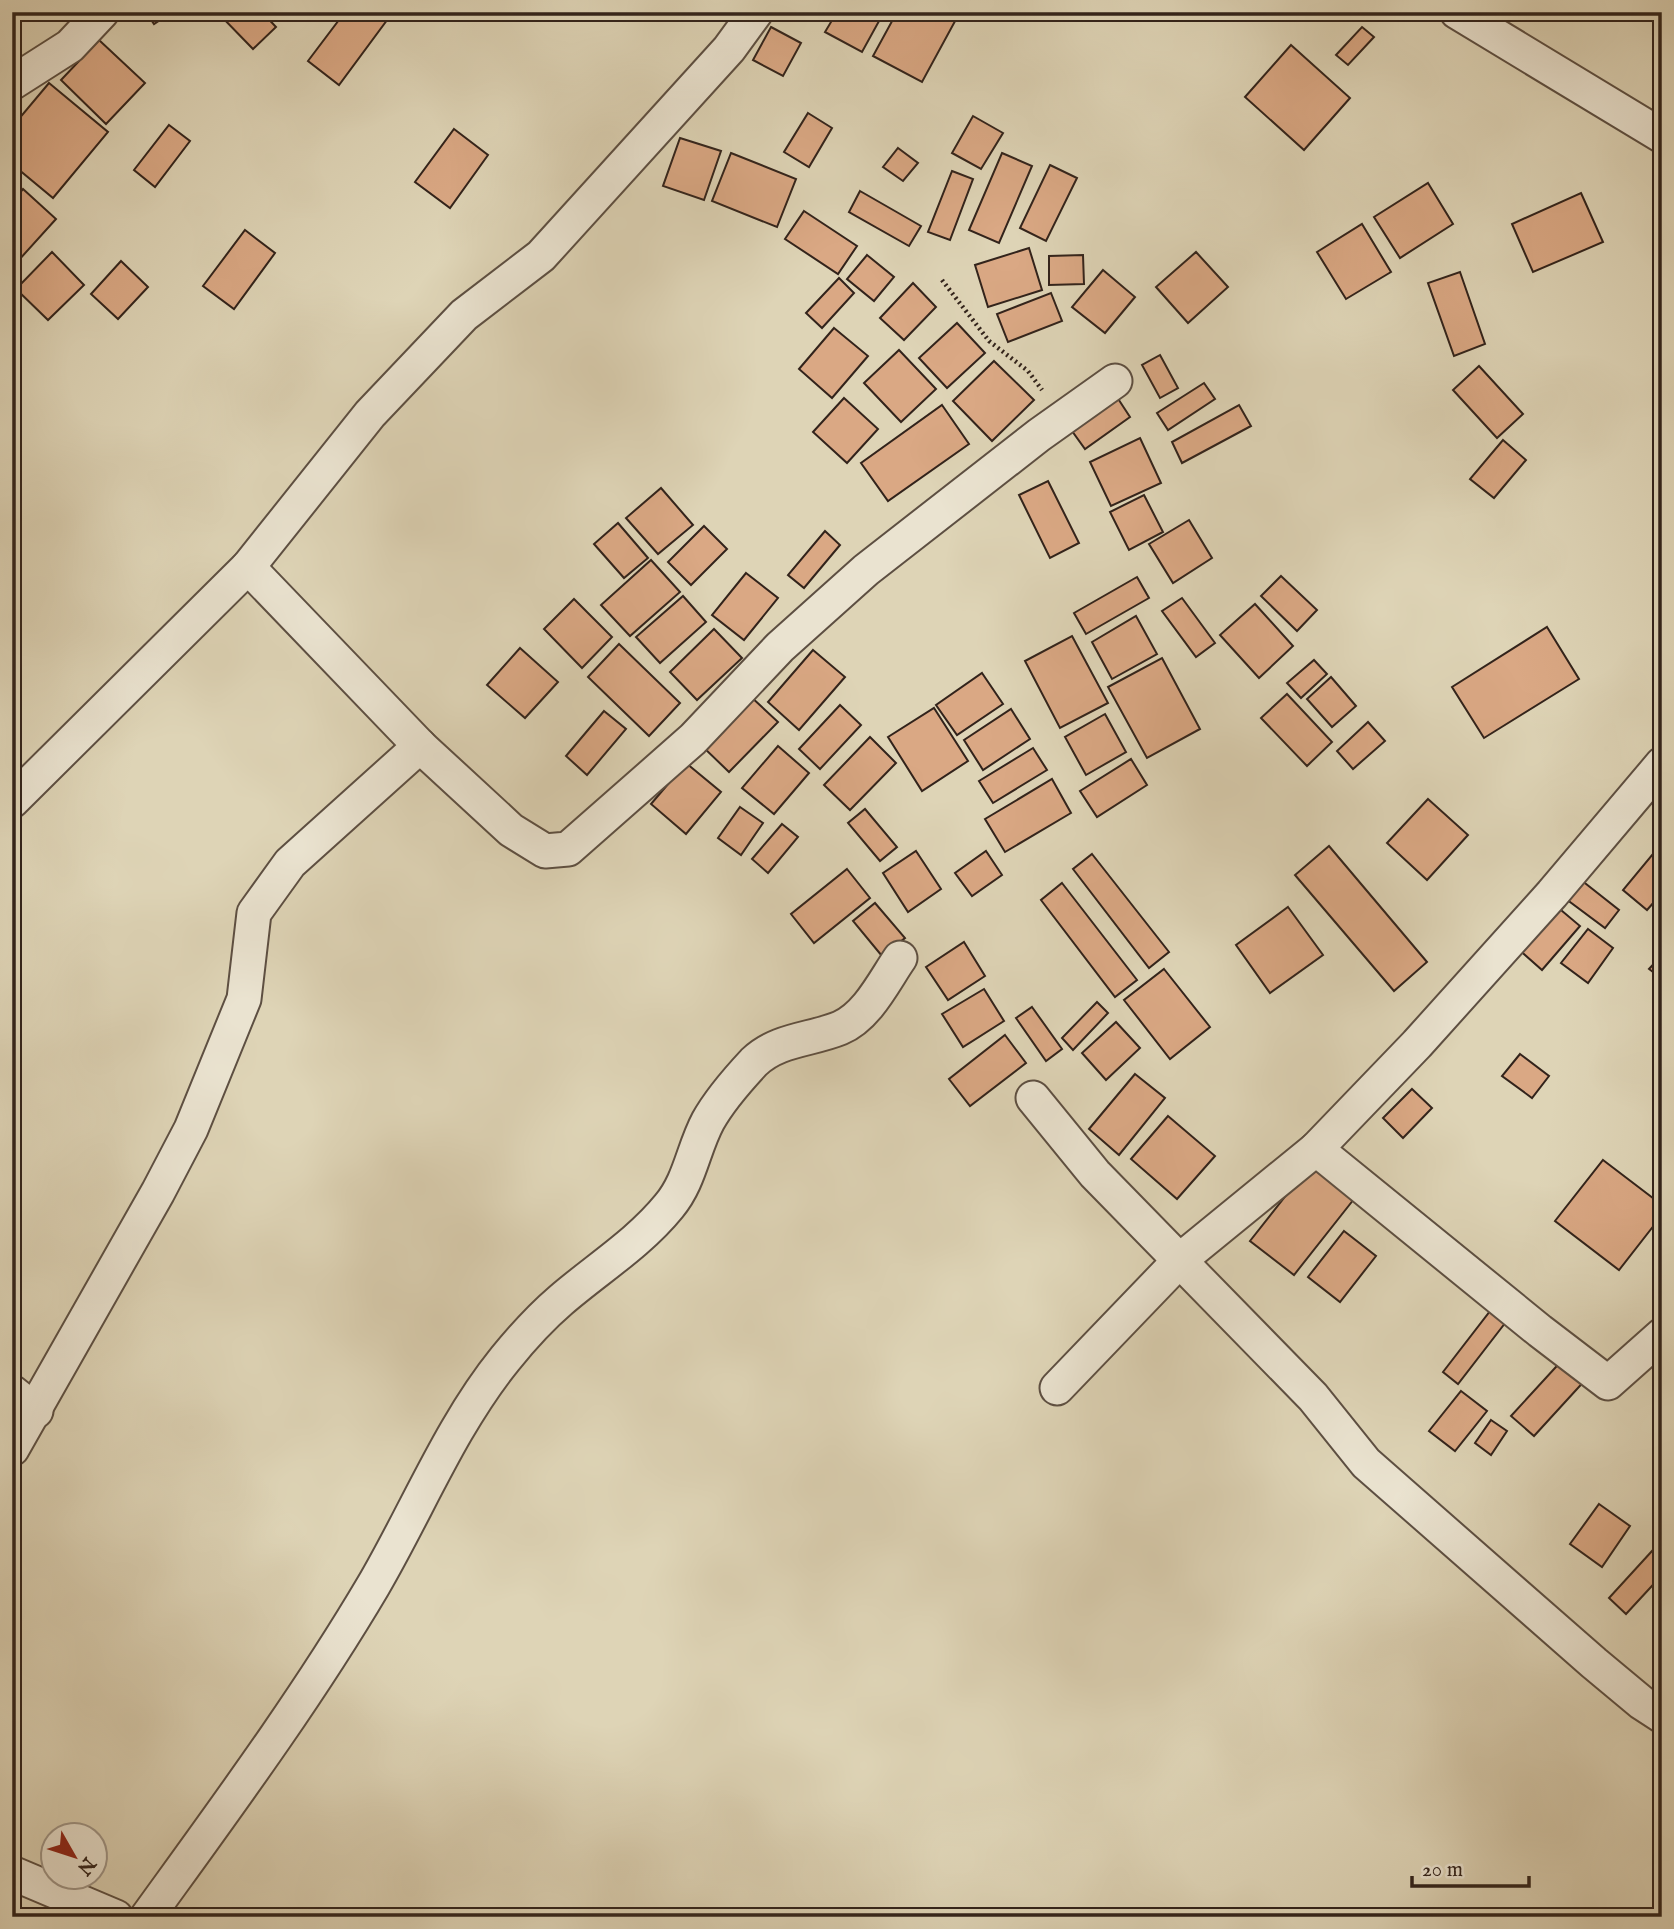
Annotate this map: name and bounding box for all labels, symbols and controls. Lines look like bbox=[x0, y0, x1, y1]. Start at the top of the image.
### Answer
north arrow bbox=[38, 1820, 108, 1890]
scale bar bbox=[1412, 1845, 1529, 1889]
text: N bbox=[71, 1851, 101, 1880]
text: 20 m bbox=[1422, 1857, 1463, 1884]

